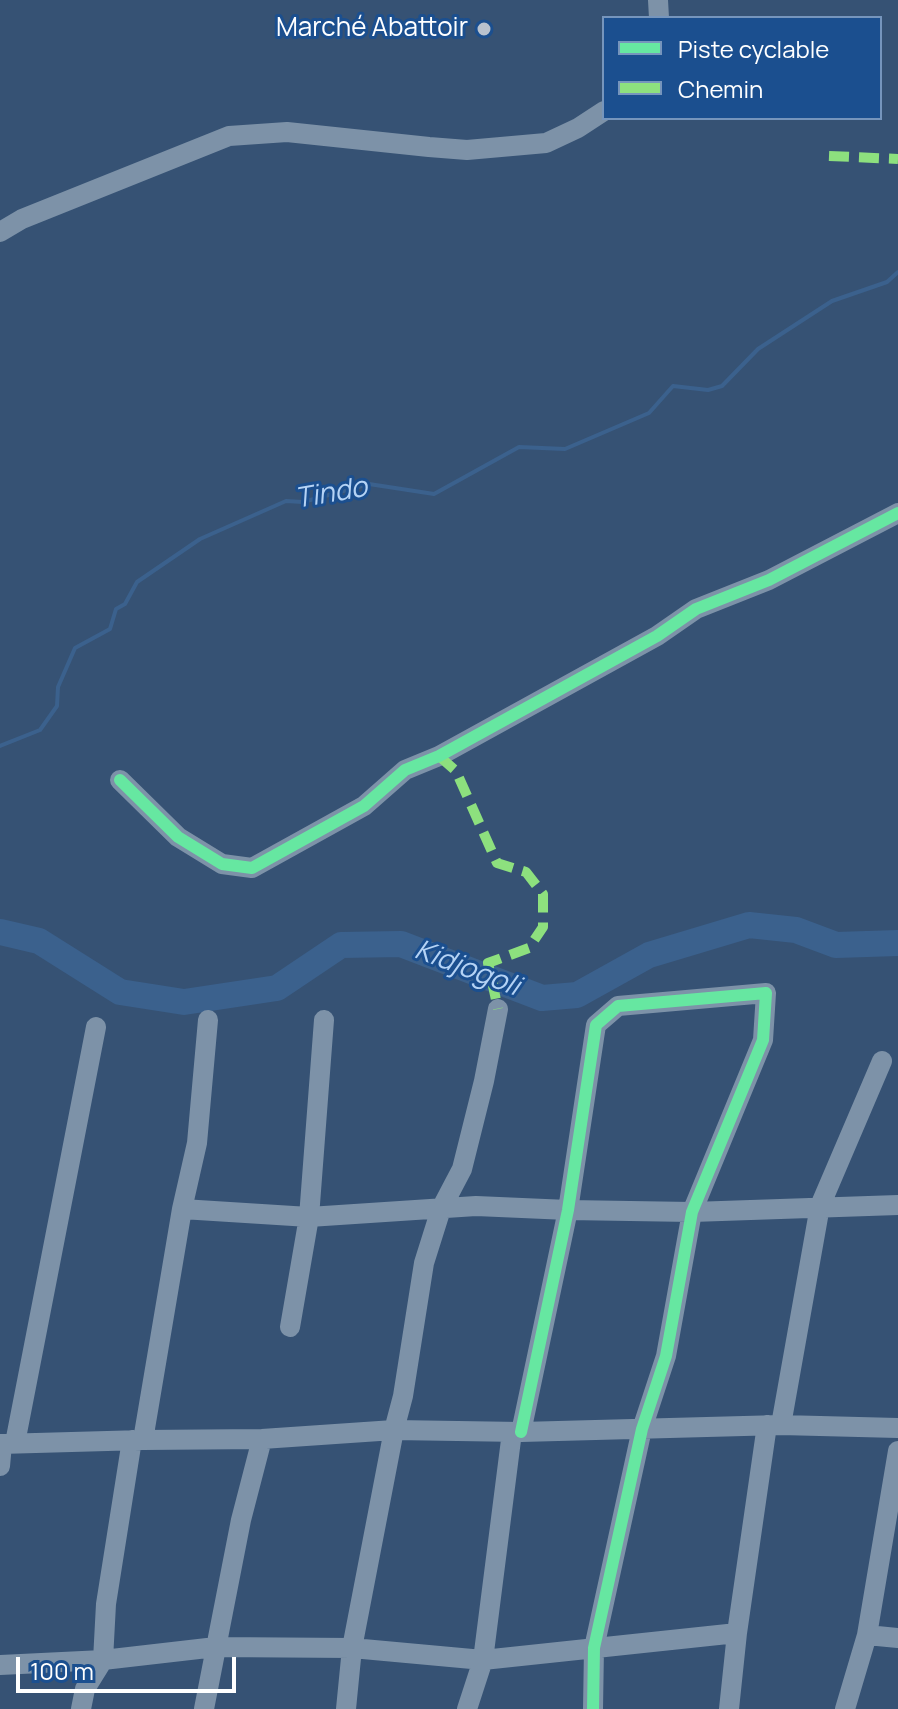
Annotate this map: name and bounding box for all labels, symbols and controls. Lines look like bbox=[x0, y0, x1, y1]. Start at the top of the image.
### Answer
place label: Marché Abattoir bbox=[276, 13, 468, 45]
legend bbox=[602, 16, 882, 120]
marker: Marché Abattoir bbox=[475, 20, 493, 38]
text: Piste cyclable bbox=[678, 32, 829, 65]
text: Chemin bbox=[678, 72, 763, 105]
water label: Tindo bbox=[292, 471, 370, 517]
water label: Kidjogoli bbox=[410, 934, 524, 1004]
scale bar bbox=[20, 1641, 240, 1691]
text: 100 m bbox=[30, 1654, 94, 1687]

